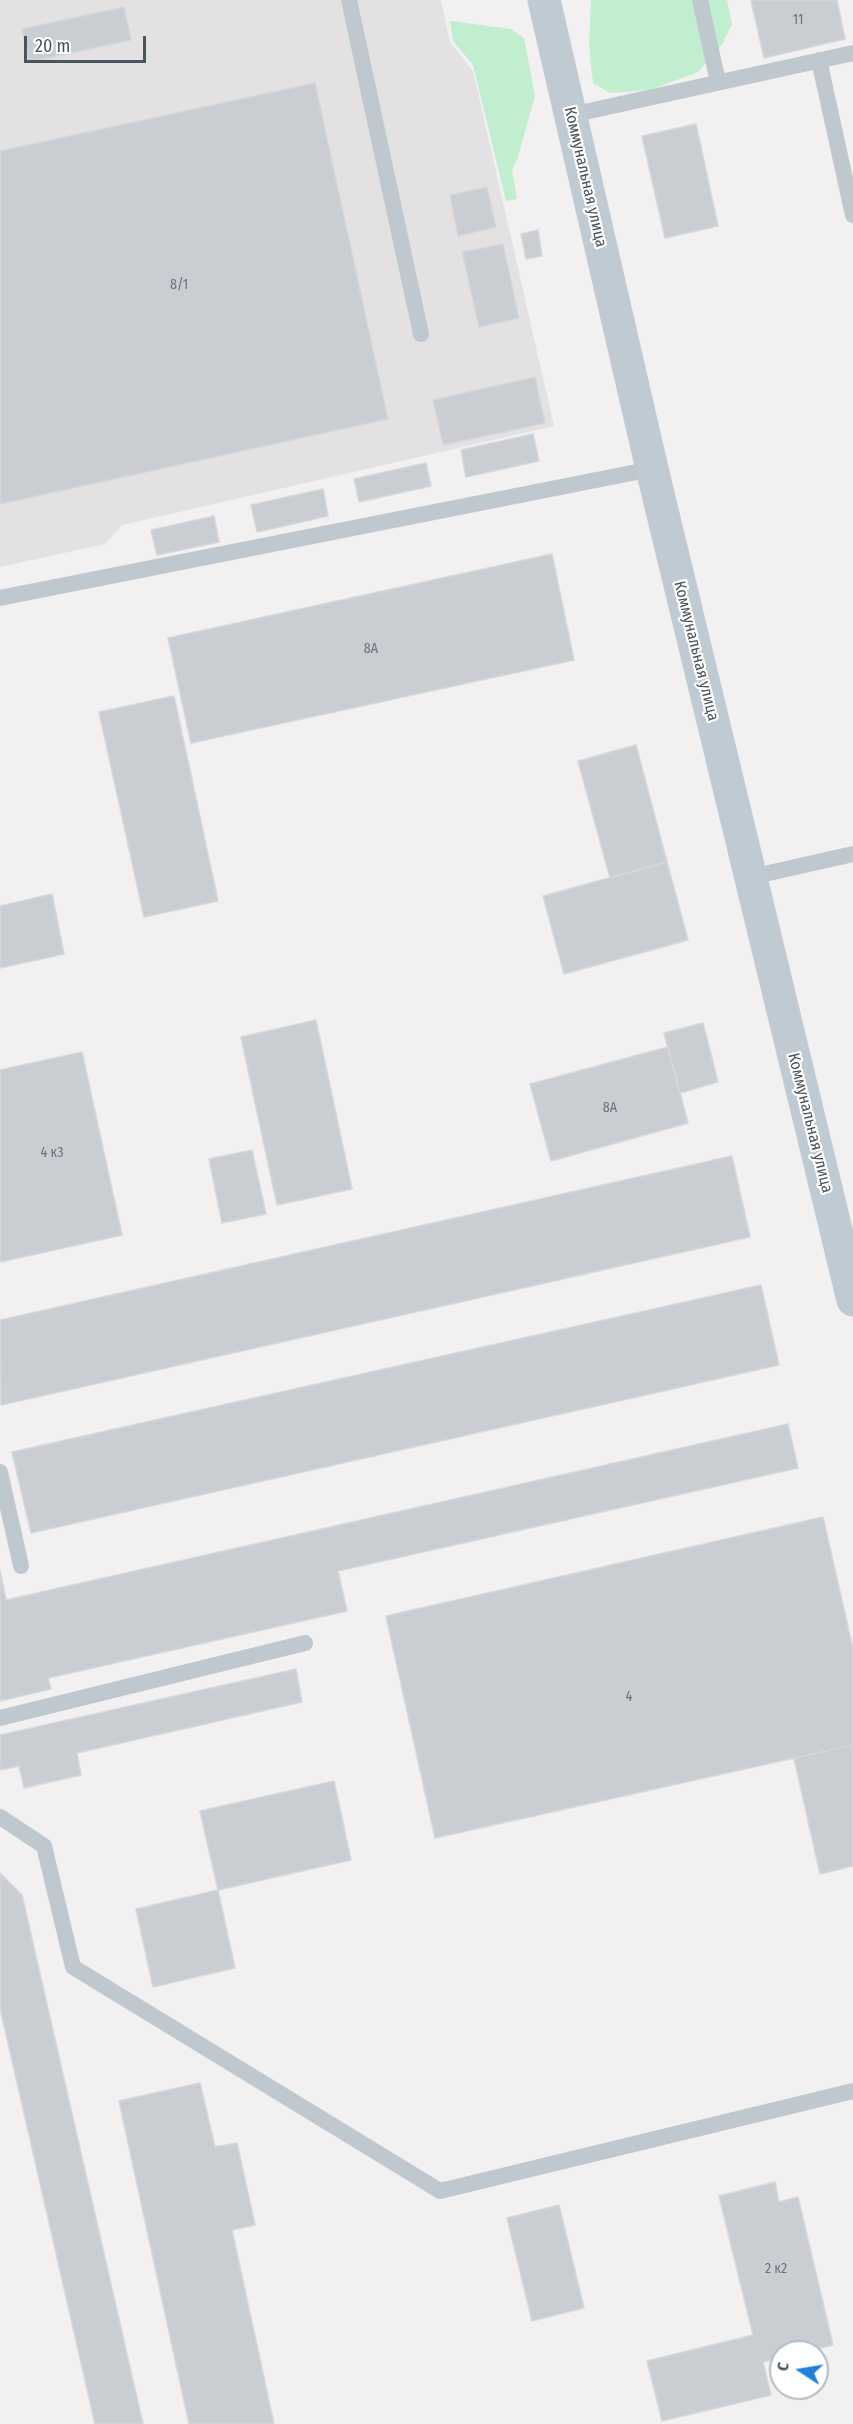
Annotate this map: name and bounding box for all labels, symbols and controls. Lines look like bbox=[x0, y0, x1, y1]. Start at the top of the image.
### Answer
house number: 11 bbox=[793, 12, 803, 28]
scale bar bbox=[27, 24, 148, 62]
text: 20 m bbox=[35, 35, 70, 57]
street label: Коммунальная улица bbox=[560, 105, 610, 249]
house number: 8/1 bbox=[170, 277, 188, 293]
street label: Коммунальная улица bbox=[669, 579, 723, 723]
house number: 8А bbox=[364, 641, 378, 657]
street label: Коммунальная улица bbox=[783, 1051, 837, 1195]
house number: 8А bbox=[603, 1100, 617, 1116]
house number: 4 к3 bbox=[41, 1145, 63, 1161]
house number: 4 bbox=[626, 1689, 632, 1705]
house number: 2 к2 bbox=[765, 2261, 787, 2277]
north arrow bbox=[769, 2340, 829, 2400]
text: С bbox=[773, 2360, 793, 2373]

